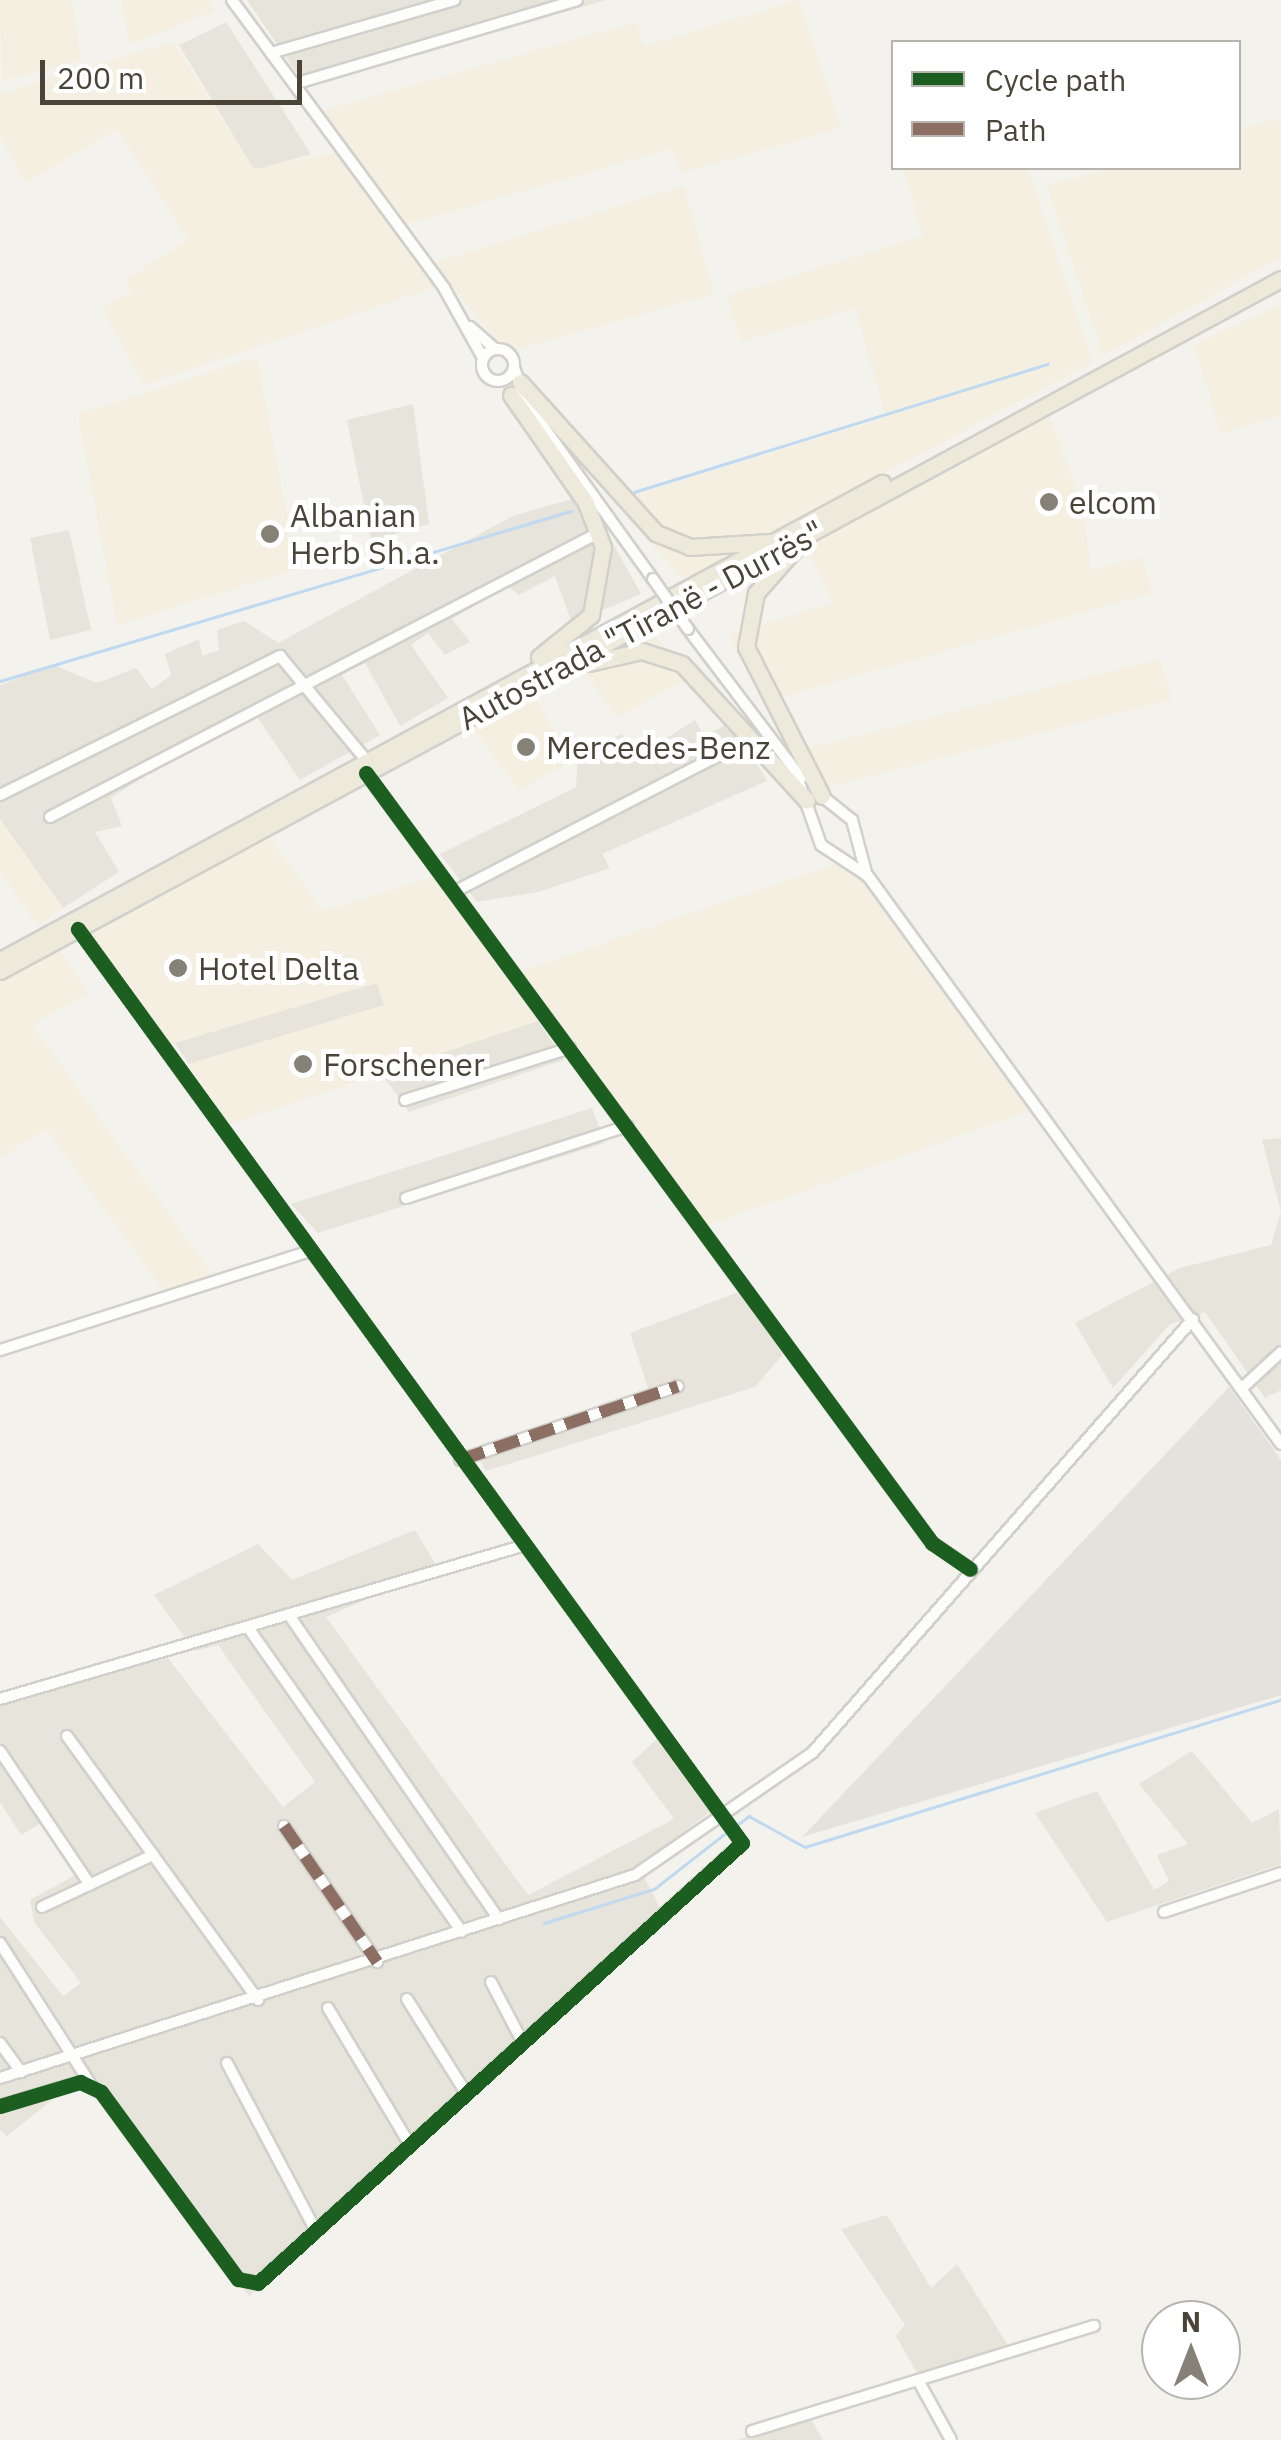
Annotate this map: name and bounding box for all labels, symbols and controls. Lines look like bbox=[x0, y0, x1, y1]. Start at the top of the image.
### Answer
scale bar bbox=[45, 40, 308, 102]
legend bbox=[891, 40, 1241, 170]
text: 200 m bbox=[57, 58, 144, 97]
text: Cycle path bbox=[985, 60, 1126, 99]
text: Path bbox=[985, 110, 1046, 149]
place label: elcom bbox=[1069, 483, 1157, 521]
marker: elcom bbox=[1038, 491, 1060, 513]
place label: Albanian Herb Sh.a. bbox=[290, 497, 440, 572]
street label: Autostrada "Tiranë - Durrës" bbox=[452, 512, 830, 738]
marker: Albanian Herb Sh.a. bbox=[259, 523, 281, 545]
place label: Mercedes-Benz bbox=[546, 728, 770, 766]
marker: Mercedes-Benz bbox=[515, 736, 537, 758]
place label: Hotel Delta bbox=[198, 949, 359, 987]
marker: Hotel Delta bbox=[167, 957, 189, 979]
place label: Forschener bbox=[323, 1045, 485, 1083]
marker: Forschener bbox=[292, 1053, 314, 1075]
north arrow bbox=[1141, 2300, 1241, 2400]
text: N bbox=[1181, 2303, 1201, 2340]

